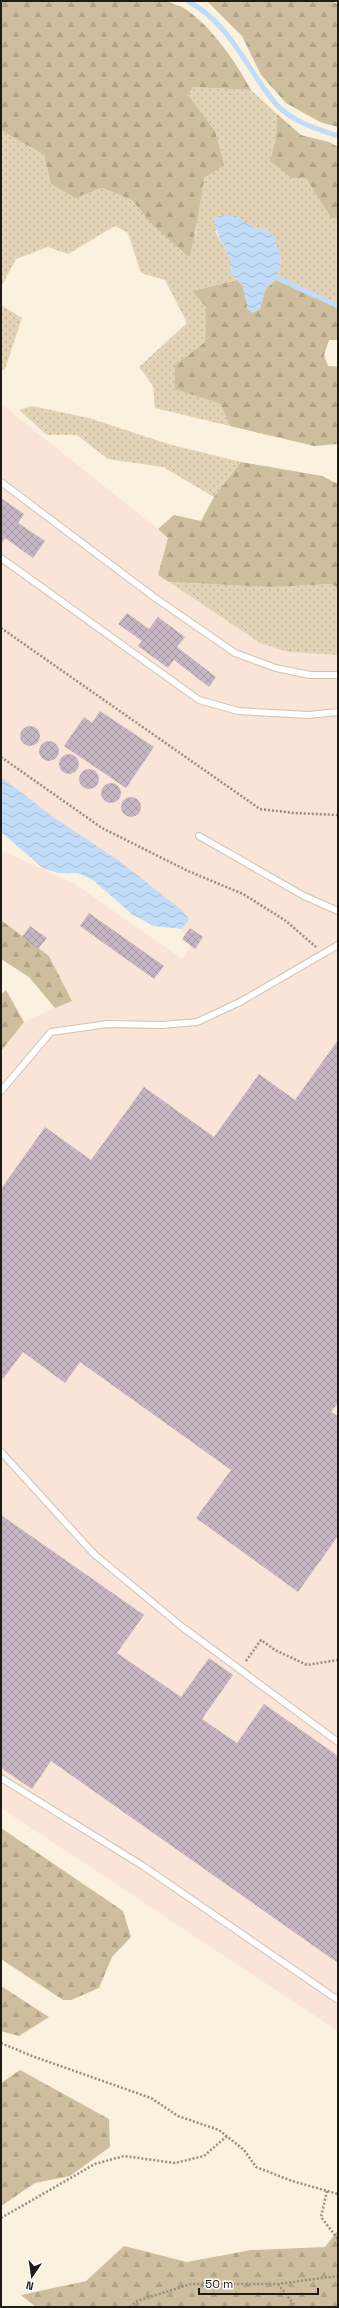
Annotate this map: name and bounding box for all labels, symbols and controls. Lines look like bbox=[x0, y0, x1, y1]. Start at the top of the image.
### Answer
north arrow bbox=[12, 2256, 52, 2296]
scale bar bbox=[199, 2270, 318, 2296]
text: 50 m bbox=[205, 2276, 233, 2292]
text: N bbox=[25, 2278, 35, 2293]

